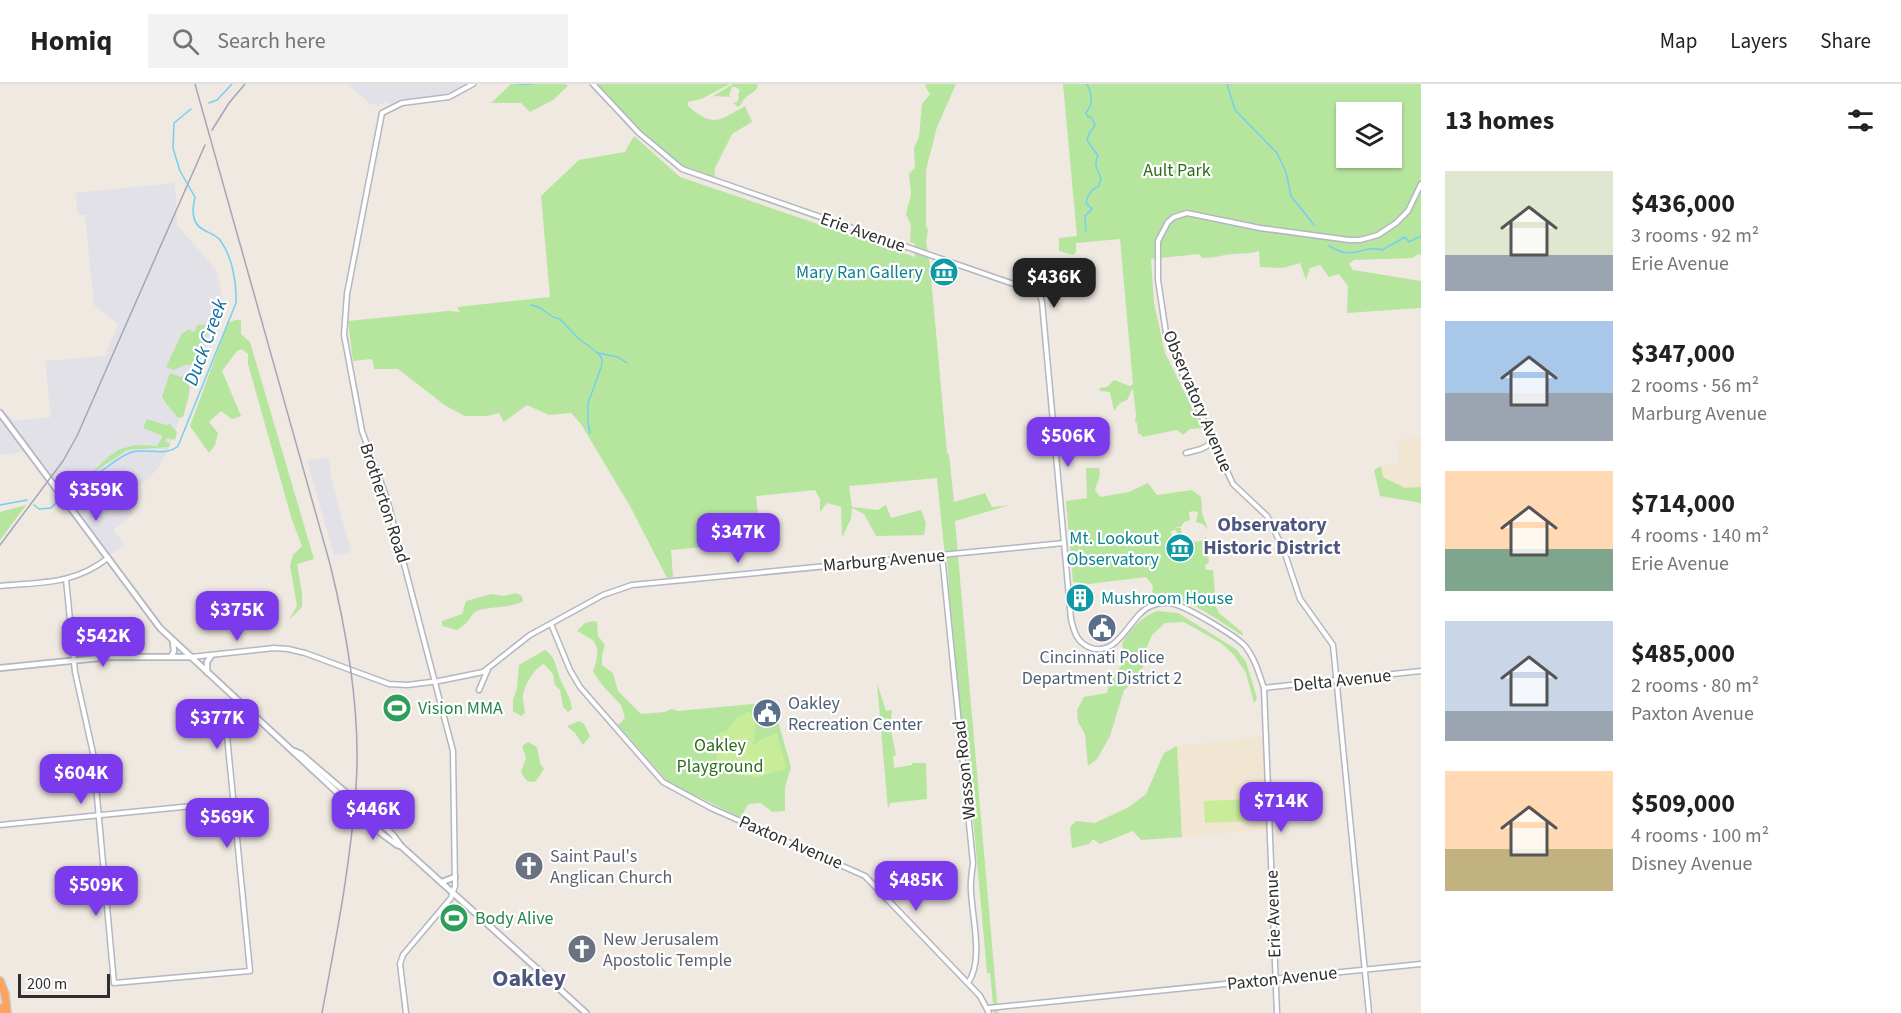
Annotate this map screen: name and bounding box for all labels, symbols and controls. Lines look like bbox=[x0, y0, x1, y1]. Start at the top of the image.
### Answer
search box bbox=[148, 14, 568, 68]
text: Homiq bbox=[30, 21, 112, 61]
icon: search bbox=[169, 25, 202, 58]
text: Search here bbox=[217, 25, 326, 57]
text: Map bbox=[1660, 26, 1697, 56]
text: Layers bbox=[1730, 26, 1787, 56]
text: Share bbox=[1820, 26, 1871, 56]
map controls bbox=[1336, 102, 1402, 168]
button: layers bbox=[1336, 102, 1402, 168]
text: 13 homes bbox=[1445, 102, 1554, 139]
icon: filters bbox=[1844, 104, 1877, 137]
park label: Ault Park bbox=[1143, 158, 1211, 183]
text: $436,000 bbox=[1631, 185, 1735, 222]
icon: home bbox=[1493, 195, 1565, 267]
street label: Erie Avenue bbox=[817, 206, 909, 259]
text: 3 rooms · 92 m² bbox=[1631, 222, 1759, 250]
text: Erie Avenue bbox=[1631, 250, 1729, 278]
museum icon: Mary Ran Gallery bbox=[928, 256, 960, 288]
pin: $436K bbox=[1012, 258, 1096, 309]
place label: Mary Ran Gallery bbox=[796, 260, 924, 285]
text: $436K bbox=[1027, 263, 1081, 291]
water label: Duck Creek bbox=[177, 294, 235, 390]
street label: Observatory Avenue bbox=[1156, 326, 1239, 476]
text: $347,000 bbox=[1631, 335, 1735, 372]
icon: home bbox=[1493, 345, 1565, 417]
text: 2 rooms · 56 m² bbox=[1631, 372, 1759, 400]
text: Marburg Avenue bbox=[1631, 400, 1767, 428]
pin: $506K bbox=[1026, 417, 1110, 468]
text: $506K bbox=[1041, 422, 1095, 450]
street label: Brotherton Road bbox=[353, 440, 416, 566]
pin: $359K bbox=[54, 471, 138, 522]
text: $359K bbox=[69, 476, 123, 504]
text: $714,000 bbox=[1631, 485, 1735, 522]
icon: home bbox=[1493, 495, 1565, 567]
district label: Observatory Historic District bbox=[1203, 511, 1341, 562]
pin: $347K bbox=[696, 513, 780, 564]
text: $347K bbox=[711, 518, 765, 546]
text: 4 rooms · 140 m² bbox=[1631, 522, 1769, 550]
place label: Mt. Lookout Observatory bbox=[1066, 526, 1160, 572]
museum icon: Mt. Lookout Observatory bbox=[1164, 532, 1196, 564]
street label: Marburg Avenue bbox=[822, 543, 946, 578]
text: Erie Avenue bbox=[1631, 550, 1729, 578]
building icon: Mushroom House bbox=[1064, 582, 1096, 614]
place label: Mushroom House bbox=[1101, 586, 1233, 611]
pin: $375K bbox=[195, 591, 279, 642]
text: $375K bbox=[210, 596, 264, 624]
public building icon: Cincinnati Police Department District 2 bbox=[1086, 612, 1118, 644]
pin: $542K bbox=[61, 617, 145, 668]
text: $542K bbox=[76, 622, 130, 650]
text: $485,000 bbox=[1631, 635, 1735, 672]
place label: Cincinnati Police Department District 2 bbox=[1022, 645, 1182, 691]
icon: home bbox=[1493, 645, 1565, 717]
street label: Delta Avenue bbox=[1292, 663, 1392, 698]
text: 2 rooms · 80 m² bbox=[1631, 672, 1759, 700]
place label: Oakley Recreation Center bbox=[788, 691, 923, 737]
sports icon: Vision MMA bbox=[381, 692, 413, 724]
place label: Vision MMA bbox=[418, 696, 503, 721]
public building icon: Oakley Recreation Center bbox=[751, 697, 783, 729]
pin: $377K bbox=[175, 699, 259, 750]
text: Paxton Avenue bbox=[1631, 700, 1754, 728]
text: $377K bbox=[190, 704, 244, 732]
street label: Wasson Road bbox=[947, 719, 982, 821]
park label: Oakley Playground bbox=[677, 733, 763, 779]
pin: $604K bbox=[39, 754, 123, 805]
text: $604K bbox=[54, 759, 108, 787]
pin: $714K bbox=[1239, 782, 1323, 833]
text: $509,000 bbox=[1631, 785, 1735, 822]
text: $714K bbox=[1254, 787, 1308, 815]
pin: $446K bbox=[331, 790, 415, 841]
text: $446K bbox=[346, 795, 400, 823]
icon: home bbox=[1493, 795, 1565, 867]
pin: $569K bbox=[185, 798, 269, 849]
text: $569K bbox=[200, 803, 254, 831]
street label: Paxton Avenue bbox=[735, 809, 847, 876]
text: 4 rooms · 100 m² bbox=[1631, 822, 1769, 850]
place label: Saint Paul's Anglican Church bbox=[550, 844, 672, 890]
church icon: Saint Paul's Anglican Church bbox=[513, 850, 545, 882]
text: Disney Avenue bbox=[1631, 850, 1753, 878]
pin: $485K bbox=[874, 861, 958, 912]
pin: $509K bbox=[54, 866, 138, 917]
text: $485K bbox=[889, 866, 943, 894]
street label: Erie Avenue bbox=[1259, 869, 1288, 958]
text: $509K bbox=[69, 871, 123, 899]
sports icon: Body Alive bbox=[438, 902, 470, 934]
place label: Body Alive bbox=[475, 906, 553, 931]
place label: New Jerusalem Apostolic Temple bbox=[603, 927, 732, 973]
church icon: New Jerusalem Apostolic Temple bbox=[566, 933, 598, 965]
street label: Paxton Avenue bbox=[1226, 960, 1338, 997]
district label: Oakley bbox=[492, 961, 566, 996]
scale bar bbox=[18, 971, 110, 998]
text: 200 m bbox=[27, 973, 67, 995]

